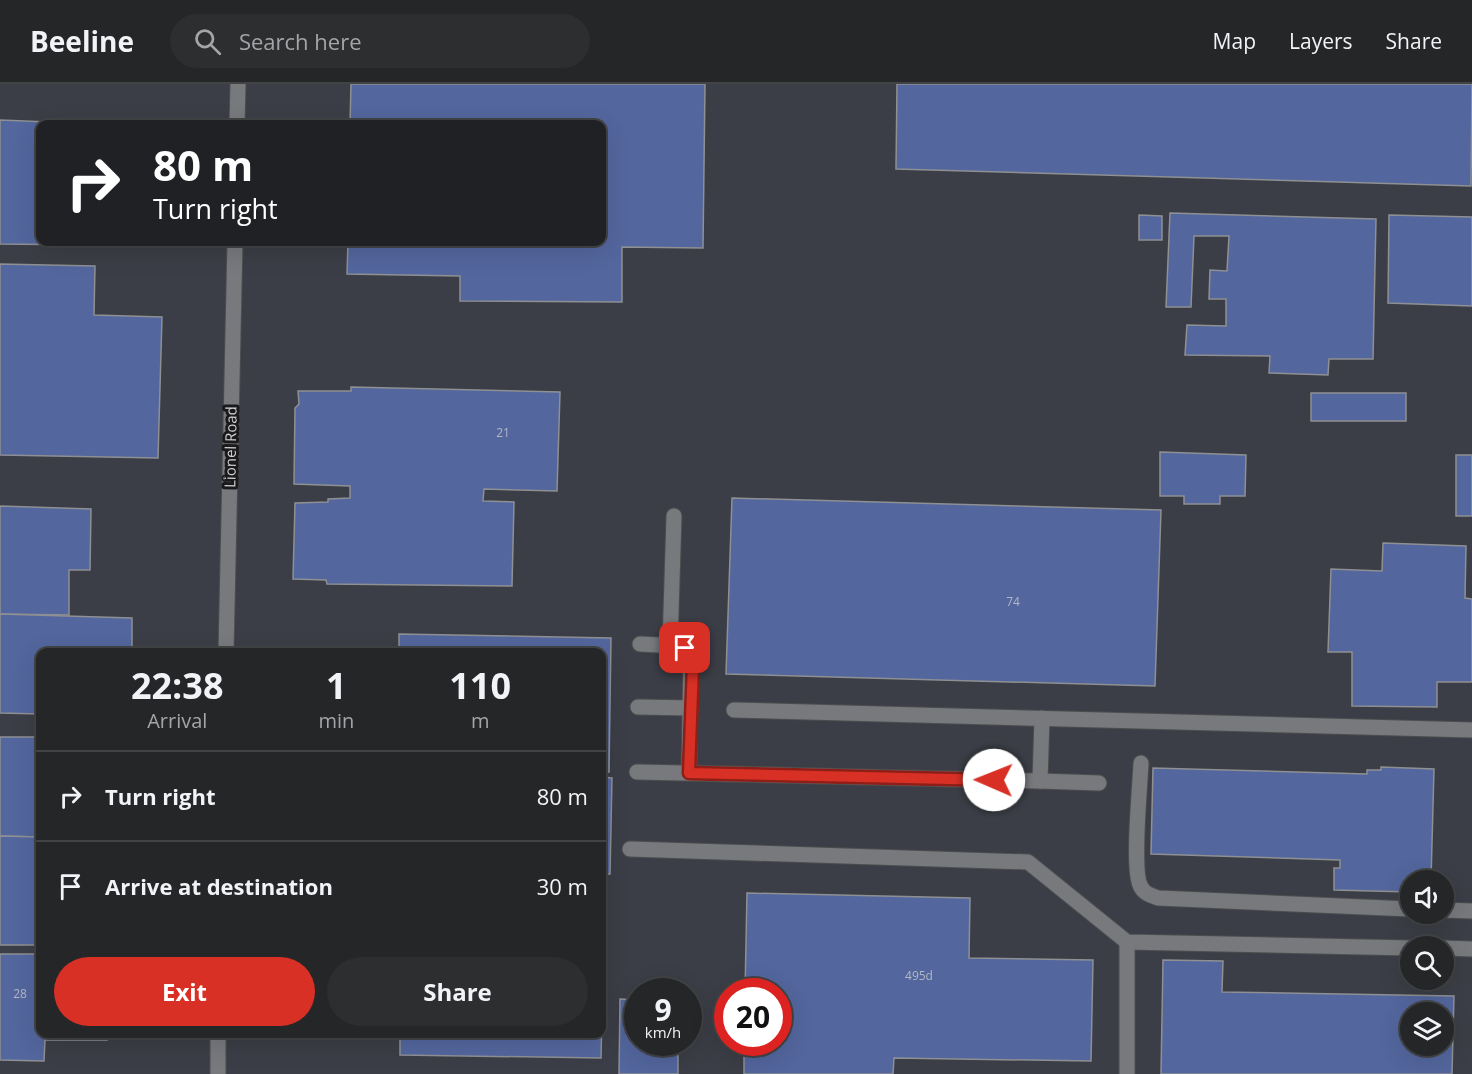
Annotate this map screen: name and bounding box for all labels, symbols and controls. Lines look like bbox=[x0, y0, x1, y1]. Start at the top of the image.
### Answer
search box bbox=[170, 14, 590, 68]
text: Beeline bbox=[30, 22, 134, 60]
icon: search bbox=[191, 25, 224, 58]
text: Search here bbox=[239, 26, 362, 56]
text: Map bbox=[1213, 27, 1256, 55]
text: Layers bbox=[1289, 27, 1353, 55]
text: Share bbox=[1386, 27, 1442, 55]
text: 80 m bbox=[153, 136, 253, 193]
icon: right bbox=[54, 144, 132, 222]
text: Turn right bbox=[153, 190, 278, 227]
street label: Lionel Road bbox=[219, 406, 241, 488]
house number: 21 bbox=[496, 424, 510, 441]
house number: 74 bbox=[1006, 593, 1020, 610]
pin bbox=[659, 622, 710, 673]
icon: arrive bbox=[668, 631, 701, 664]
text: 22:38 bbox=[131, 661, 224, 710]
text: 1 bbox=[326, 661, 347, 710]
text: 110 bbox=[449, 661, 511, 710]
text: Arrival bbox=[147, 707, 207, 734]
text: min bbox=[318, 707, 354, 734]
text: m bbox=[471, 707, 489, 734]
position arrow bbox=[962, 748, 1026, 812]
icon: right bbox=[54, 780, 87, 813]
text: Turn right bbox=[105, 781, 216, 811]
text: 80 m bbox=[537, 781, 588, 811]
icon: arrive bbox=[54, 870, 87, 903]
map controls bbox=[1400, 870, 1454, 1056]
button: sound bbox=[1400, 870, 1454, 924]
text: Arrive at destination bbox=[105, 871, 333, 901]
text: 30 m bbox=[537, 871, 588, 901]
button: search bbox=[1400, 936, 1454, 990]
button: Exit bbox=[54, 957, 315, 1026]
button: Share bbox=[327, 957, 588, 1026]
house number: 495d bbox=[905, 967, 933, 984]
speed limit sign: 20 bbox=[714, 978, 792, 1056]
house number: 28 bbox=[13, 985, 27, 1002]
text: 9 bbox=[654, 989, 672, 1030]
button: layers bbox=[1400, 1002, 1454, 1056]
text: km/h bbox=[645, 1022, 681, 1042]

